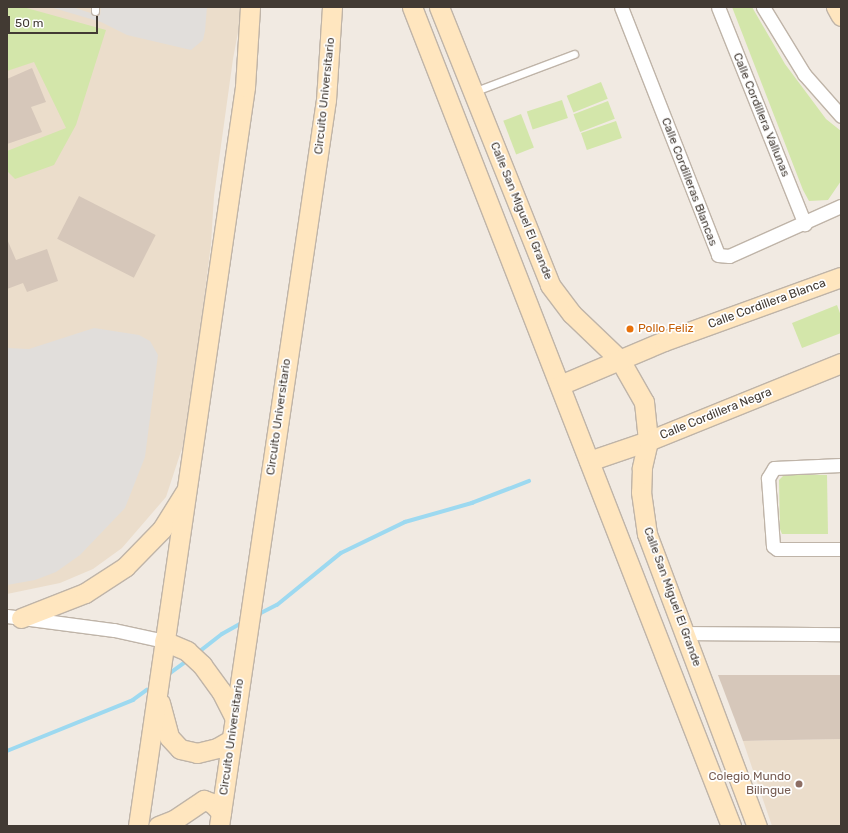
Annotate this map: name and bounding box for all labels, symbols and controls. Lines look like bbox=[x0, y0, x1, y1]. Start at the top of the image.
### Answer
scale bar bbox=[10, 8, 100, 34]
text: 50 m bbox=[15, 16, 43, 30]
street label: Circuito Universitario bbox=[312, 37, 338, 155]
street label: Calle Cordillera Vallunas bbox=[729, 51, 793, 179]
street label: Calle Cordilleras Blancas bbox=[658, 116, 720, 248]
street label: Calle San Miguel El Grande bbox=[487, 140, 555, 282]
street label: Calle Cordillera Blanca bbox=[706, 276, 828, 332]
place label: Pollo Feliz bbox=[638, 322, 694, 336]
marker: Pollo Feliz bbox=[625, 324, 635, 334]
street label: Circuito Universitario bbox=[264, 358, 294, 476]
street label: Calle Cordillera Negra bbox=[658, 385, 774, 443]
street label: Calle San Miguel El Grande bbox=[640, 525, 704, 669]
street label: Circuito Universitario bbox=[217, 678, 247, 796]
place label: Colegio Mundo Bilingue bbox=[709, 770, 791, 798]
marker: Colegio Mundo Bilingue bbox=[794, 779, 804, 789]

